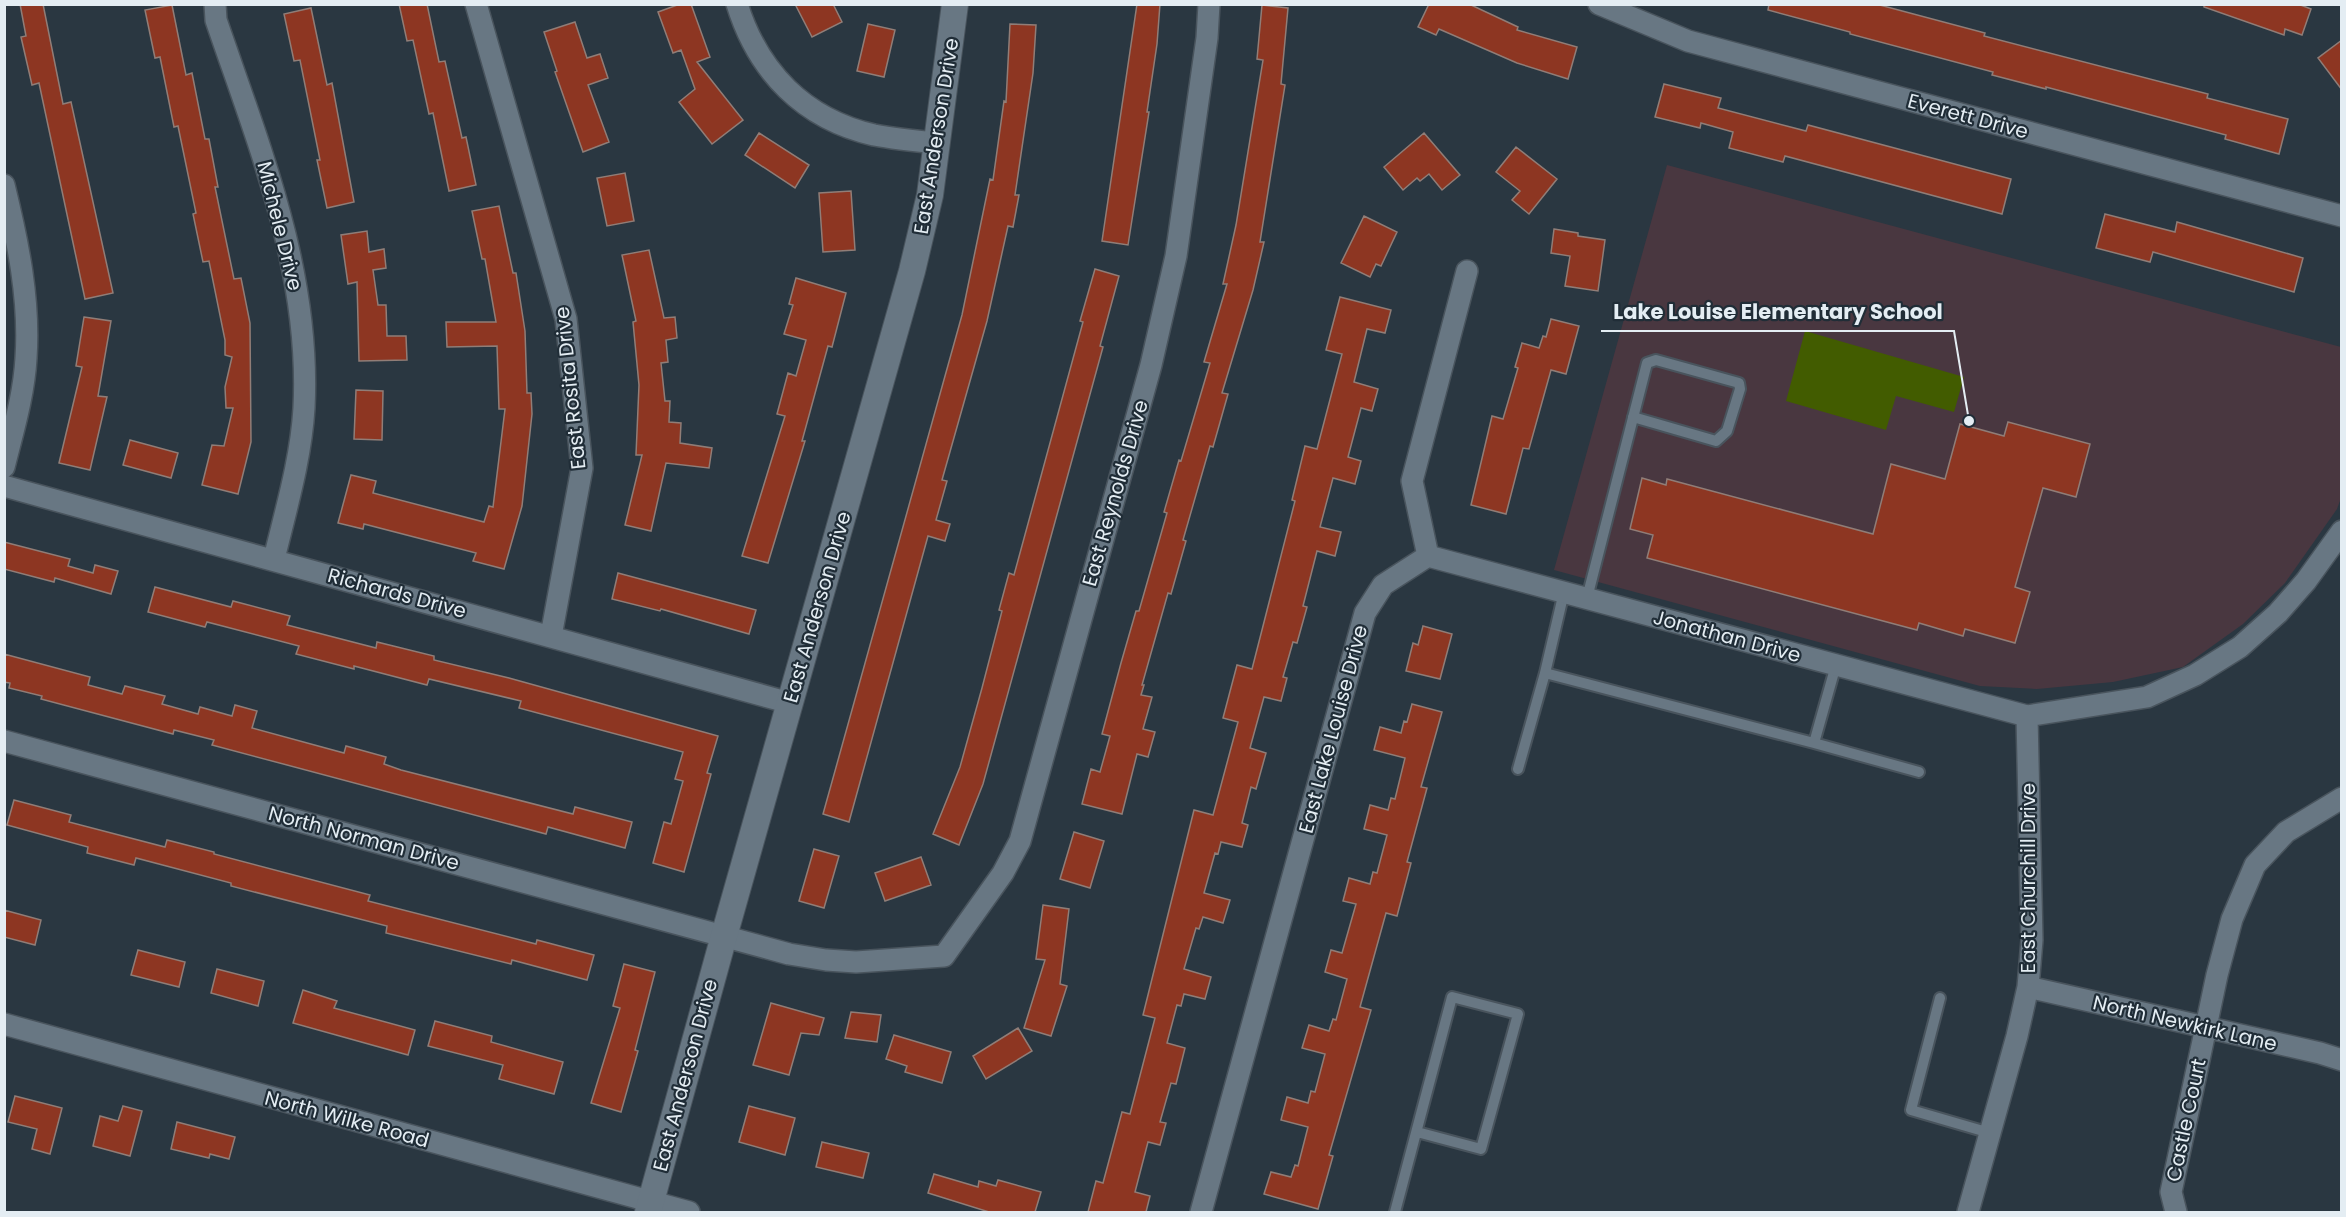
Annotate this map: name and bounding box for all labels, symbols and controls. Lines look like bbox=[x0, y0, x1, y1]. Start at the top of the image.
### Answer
street label: East Anderson Drive bbox=[907, 36, 965, 236]
street label: Everett Drive bbox=[1905, 86, 2031, 146]
street label: Michele Drive bbox=[250, 158, 310, 294]
callout: Lake Louise Elementary School bbox=[1601, 292, 1954, 331]
text: Lake Louise Elementary School bbox=[1613, 297, 1943, 326]
street label: East Rosita Drive bbox=[548, 305, 592, 471]
street label: East Reynolds Drive bbox=[1075, 397, 1155, 589]
street label: East Anderson Drive bbox=[776, 508, 858, 706]
street label: Richards Drive bbox=[325, 561, 469, 625]
street label: Jonathan Drive bbox=[1650, 603, 1804, 669]
street label: East Lake Louise Drive bbox=[1292, 622, 1374, 836]
street label: East Churchill Drive bbox=[2014, 783, 2042, 973]
street label: North Norman Drive bbox=[265, 799, 463, 877]
street label: East Anderson Drive bbox=[646, 976, 724, 1174]
street label: North Newkirk Lane bbox=[2090, 988, 2280, 1058]
street label: Castle Court bbox=[2159, 1056, 2213, 1184]
street label: North Wilke Road bbox=[262, 1084, 432, 1154]

